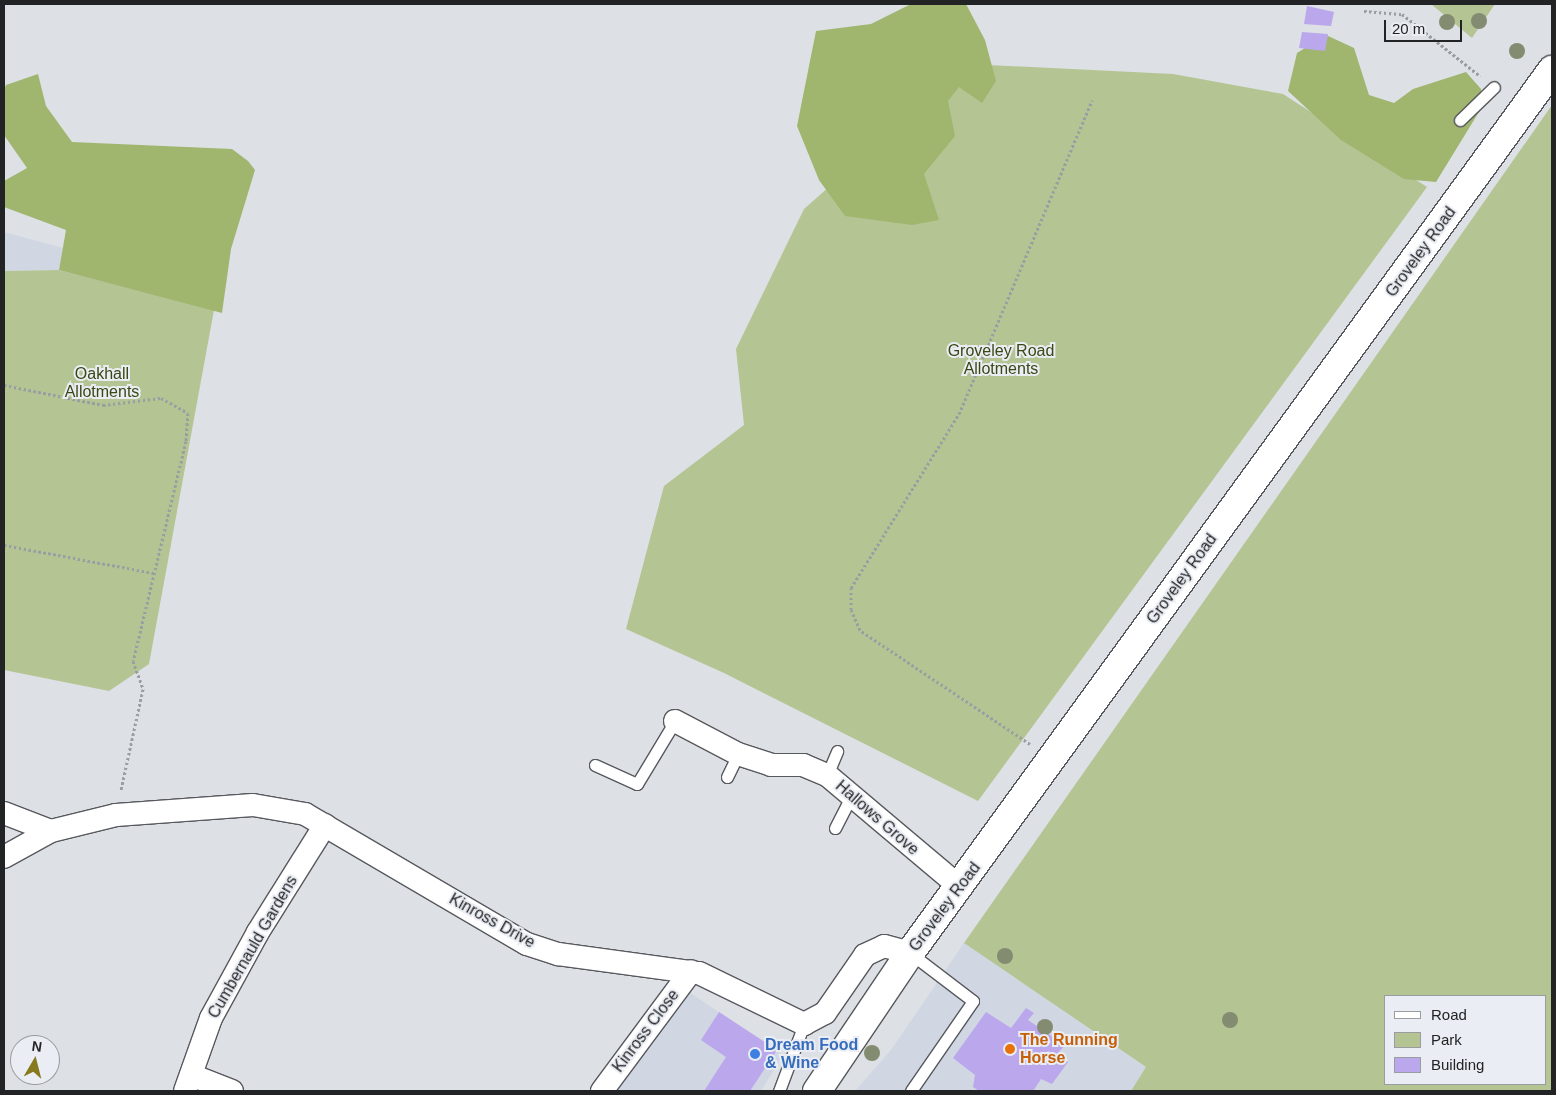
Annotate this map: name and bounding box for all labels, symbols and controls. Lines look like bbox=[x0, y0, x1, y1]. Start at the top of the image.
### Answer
scale bar bbox=[1386, 10, 1464, 42]
text: 20 m bbox=[1392, 20, 1425, 37]
street label: Groveley Road bbox=[1382, 203, 1460, 301]
park label: Groveley Road Allotments bbox=[948, 341, 1054, 379]
park label: Oakhall Allotments bbox=[65, 364, 139, 402]
street label: Groveley Road bbox=[1143, 530, 1221, 628]
street label: Hallows Grove bbox=[831, 777, 923, 859]
street label: Groveley Road bbox=[905, 859, 985, 955]
street label: Cumbernauld Gardens bbox=[204, 872, 302, 1022]
street label: Kinross Drive bbox=[446, 890, 538, 952]
street label: Kinross Close bbox=[609, 986, 683, 1076]
legend bbox=[1384, 995, 1546, 1085]
text: Road bbox=[1431, 1006, 1467, 1023]
place label: The Running Horse bbox=[1020, 1030, 1118, 1068]
text: Park bbox=[1431, 1031, 1462, 1048]
north arrow bbox=[10, 1035, 60, 1085]
place label: Dream Food & Wine bbox=[765, 1035, 858, 1073]
text: N bbox=[31, 1038, 43, 1055]
marker: The Running Horse bbox=[1004, 1043, 1016, 1055]
marker: Dream Food & Wine bbox=[749, 1048, 761, 1060]
text: Building bbox=[1431, 1056, 1484, 1073]

